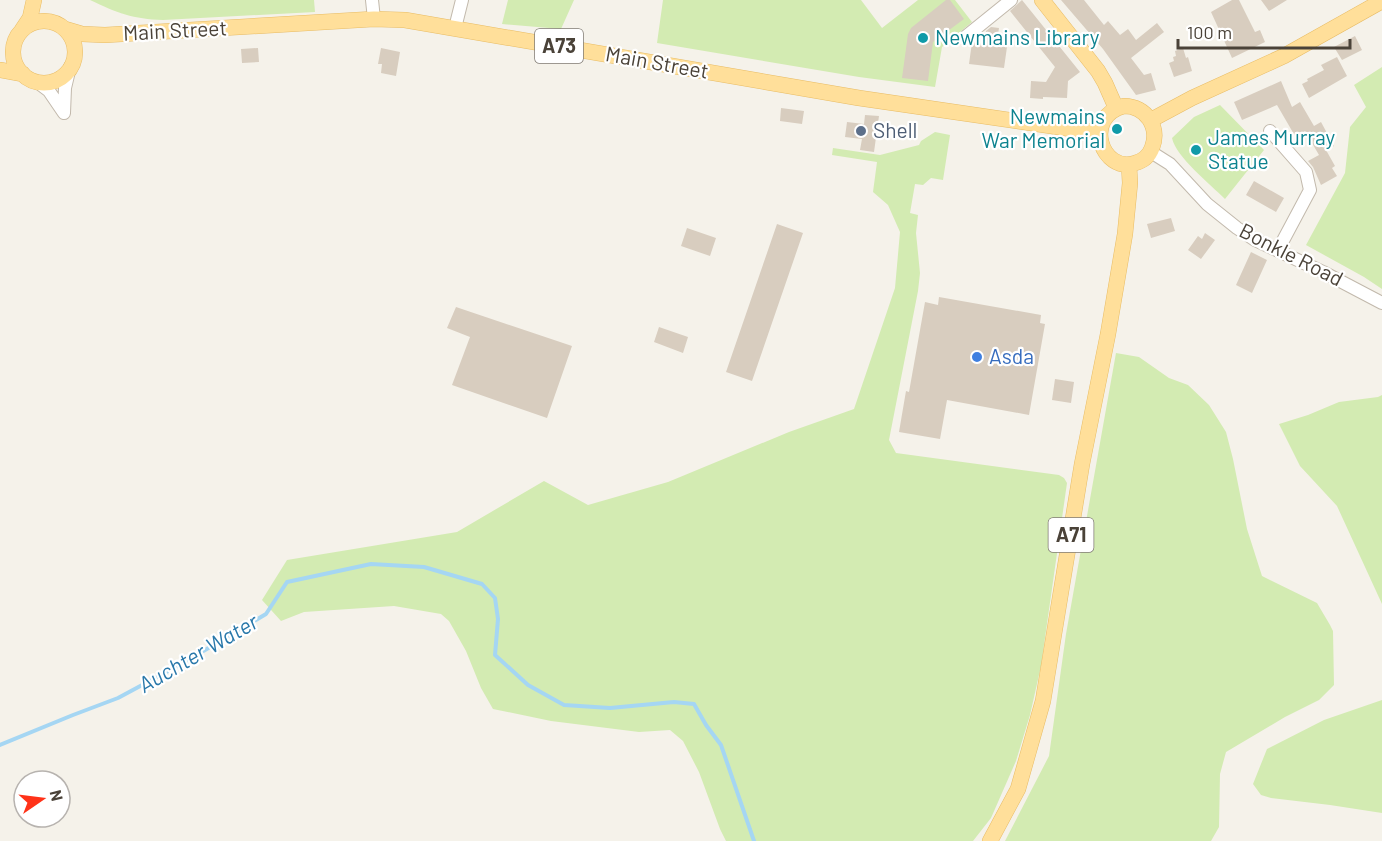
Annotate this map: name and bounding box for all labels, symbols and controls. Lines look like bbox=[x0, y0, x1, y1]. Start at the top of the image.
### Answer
scale bar bbox=[1178, 12, 1350, 50]
street label: Main Street bbox=[122, 14, 227, 45]
text: 100 m bbox=[1187, 21, 1232, 43]
place label: Newmains Library bbox=[935, 24, 1100, 49]
road number: A73 bbox=[535, 29, 583, 63]
marker: Newmains Library bbox=[916, 31, 930, 45]
street label: Main Street bbox=[604, 40, 711, 83]
place label: Newmains War Memorial bbox=[982, 103, 1105, 152]
place label: Shell bbox=[873, 117, 917, 142]
marker: Newmains War Memorial bbox=[1110, 122, 1124, 136]
marker: Shell bbox=[854, 124, 868, 138]
place label: James Murray Statue bbox=[1208, 124, 1335, 173]
marker: James Murray Statue bbox=[1189, 143, 1203, 157]
street label: Bonkle Road bbox=[1236, 217, 1348, 290]
place label: Asda bbox=[989, 343, 1034, 368]
marker: Asda bbox=[970, 350, 984, 364]
road number: A71 bbox=[1048, 518, 1094, 552]
water label: Auchter Water bbox=[133, 607, 263, 697]
north arrow bbox=[12, 769, 72, 829]
text: N bbox=[47, 788, 68, 803]

